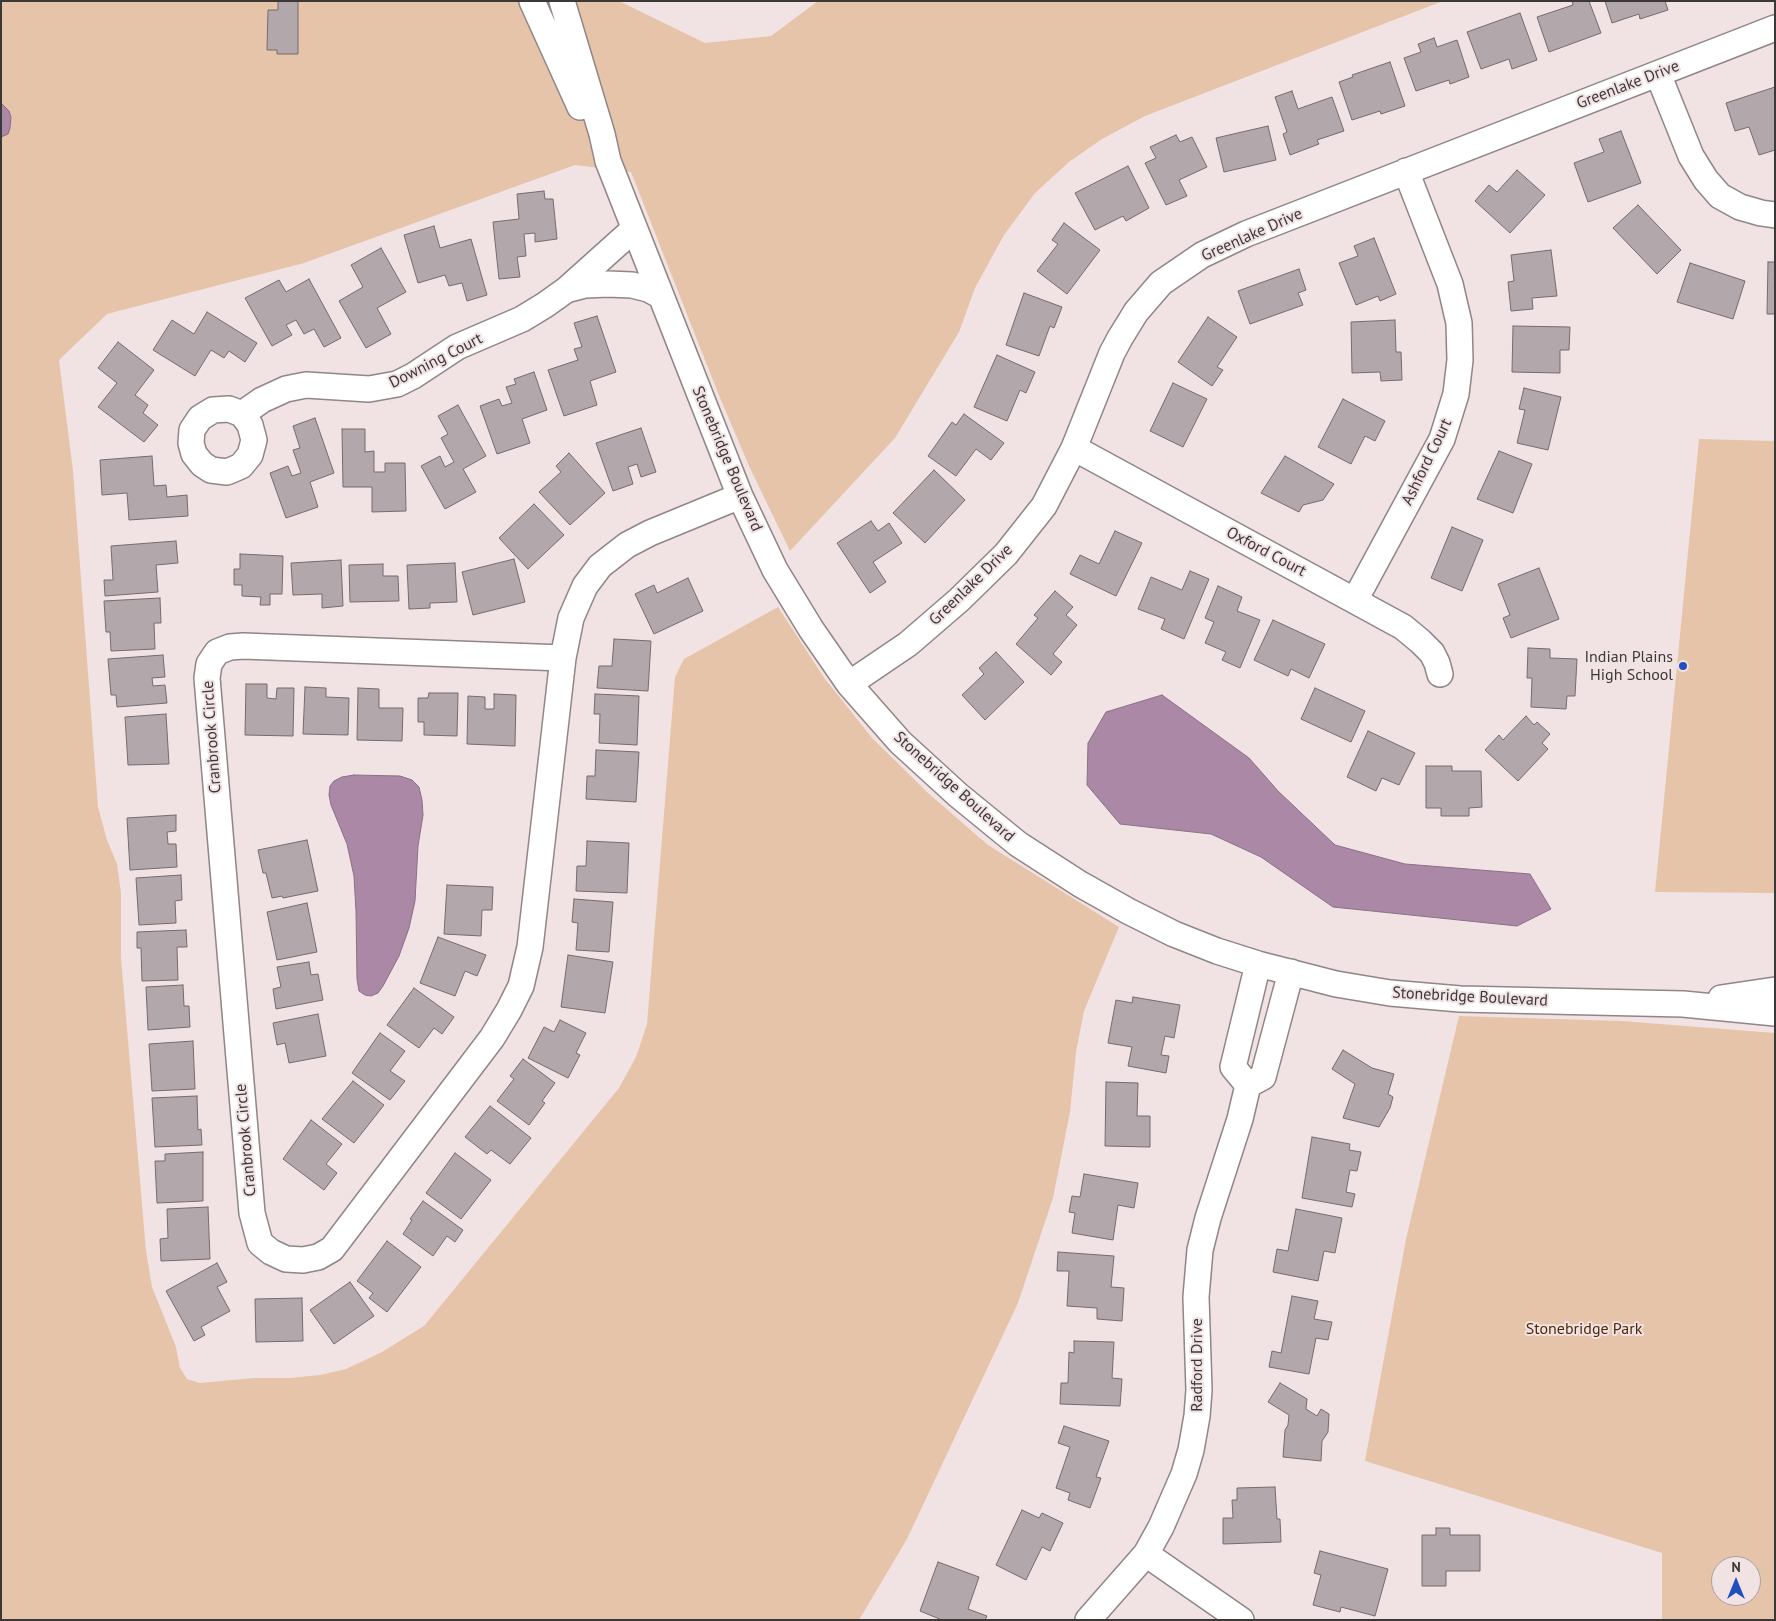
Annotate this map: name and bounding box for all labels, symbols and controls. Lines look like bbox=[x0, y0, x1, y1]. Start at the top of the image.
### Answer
street label: Greenlake Drive bbox=[1574, 57, 1682, 113]
street label: Greenlake Drive bbox=[1199, 204, 1305, 266]
street label: Downing Court bbox=[386, 329, 486, 393]
street label: Stonebridge Boulevard bbox=[688, 384, 766, 534]
street label: Ashford Court bbox=[1398, 416, 1456, 508]
street label: Oxford Court bbox=[1223, 523, 1309, 581]
street label: Greenlake Drive bbox=[925, 540, 1017, 630]
place label: Indian Plains High School bbox=[1584, 647, 1673, 685]
marker: Indian Plains High School bbox=[1677, 660, 1689, 672]
street label: Cranbrook Circle bbox=[198, 680, 226, 794]
street label: Stonebridge Boulevard bbox=[890, 728, 1018, 846]
street label: Stonebridge Boulevard bbox=[1392, 983, 1548, 1011]
street label: Cranbrook Circle bbox=[232, 1083, 260, 1197]
street label: Radford Drive bbox=[1187, 1318, 1207, 1412]
park label: Stonebridge Park bbox=[1526, 1319, 1642, 1339]
north arrow bbox=[1711, 1556, 1761, 1606]
text: N bbox=[1731, 1558, 1741, 1576]

